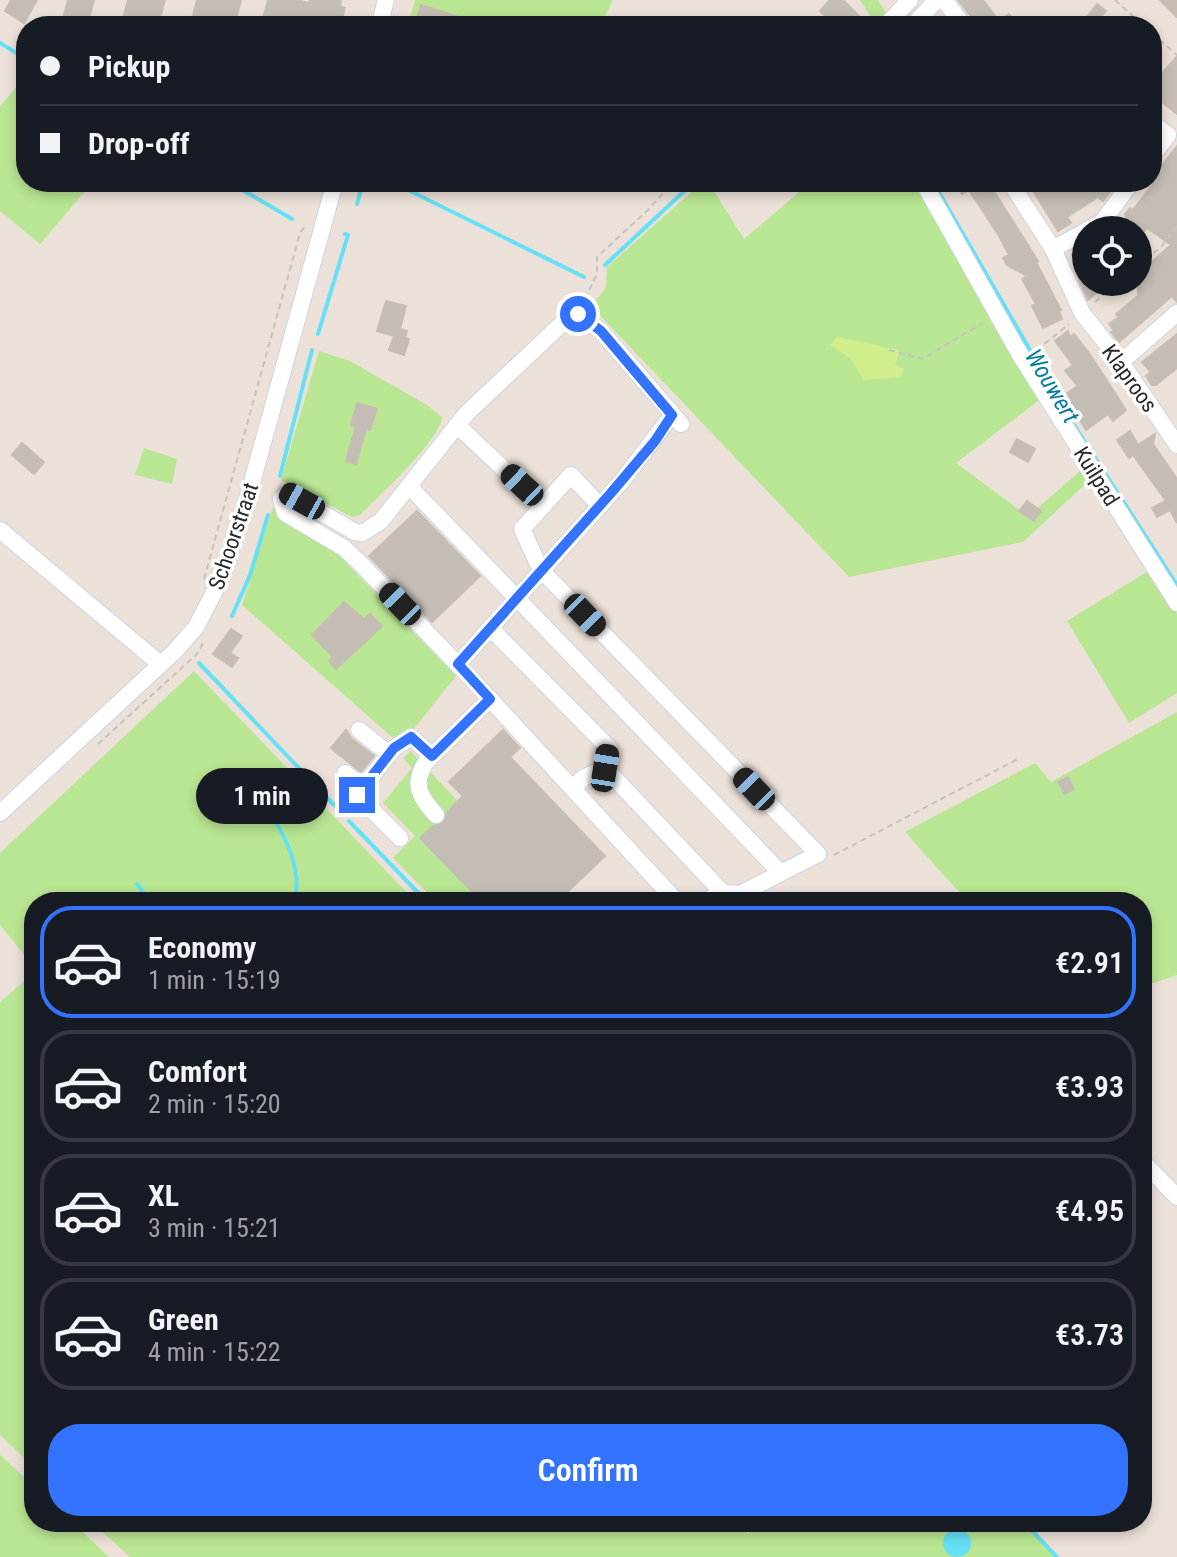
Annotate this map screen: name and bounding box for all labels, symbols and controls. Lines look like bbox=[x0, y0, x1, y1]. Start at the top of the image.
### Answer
text: Pickup bbox=[88, 49, 170, 84]
text: Drop-off bbox=[88, 126, 190, 161]
map controls bbox=[1072, 216, 1152, 296]
button: locate bbox=[1072, 216, 1152, 296]
route start bbox=[560, 296, 596, 332]
street label: Klaproos bbox=[1097, 340, 1162, 417]
water label: Wouwert bbox=[1019, 344, 1085, 428]
street label: Kuilpad bbox=[1069, 442, 1124, 510]
car bbox=[496, 460, 548, 510]
street label: Schoorstraat bbox=[204, 479, 263, 593]
car bbox=[275, 479, 329, 523]
car bbox=[375, 578, 425, 630]
car bbox=[560, 589, 610, 641]
car bbox=[589, 742, 621, 794]
car bbox=[729, 763, 779, 815]
callout: 1 min bbox=[197, 767, 329, 823]
route end bbox=[339, 777, 375, 813]
text: 1 min bbox=[233, 781, 291, 811]
icon: car bbox=[52, 926, 124, 998]
text: Economy bbox=[148, 930, 256, 965]
text: €2.91 bbox=[1055, 945, 1124, 980]
text: 1 min · 15:19 bbox=[148, 965, 281, 995]
icon: car bbox=[52, 1050, 124, 1122]
text: Comfort bbox=[148, 1054, 247, 1089]
text: €3.93 bbox=[1055, 1069, 1124, 1104]
text: 2 min · 15:20 bbox=[148, 1089, 281, 1119]
icon: car bbox=[52, 1174, 124, 1246]
text: XL bbox=[148, 1178, 179, 1213]
text: €4.95 bbox=[1055, 1193, 1124, 1228]
text: 3 min · 15:21 bbox=[148, 1213, 281, 1243]
icon: car bbox=[52, 1298, 124, 1370]
text: Green bbox=[148, 1302, 219, 1337]
text: €3.73 bbox=[1055, 1317, 1124, 1352]
text: 4 min · 15:22 bbox=[148, 1337, 281, 1367]
button: Confirm bbox=[48, 1424, 1128, 1516]

